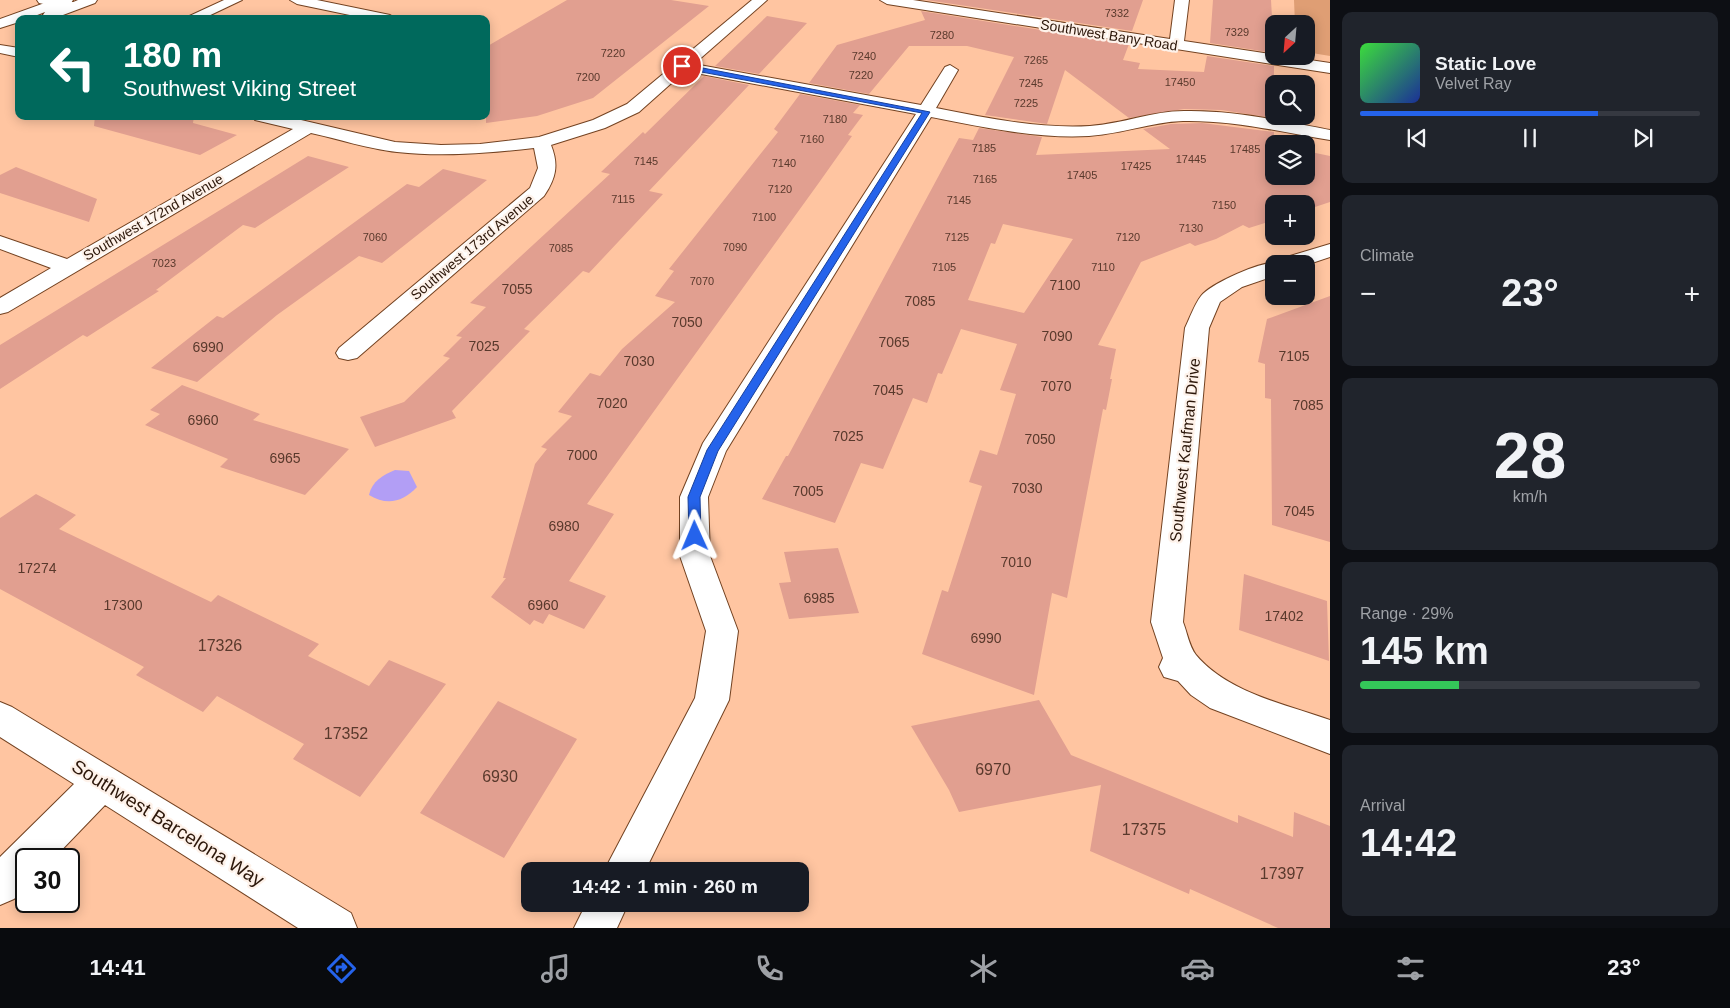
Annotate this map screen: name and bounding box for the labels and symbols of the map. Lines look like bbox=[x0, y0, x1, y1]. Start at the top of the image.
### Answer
house number: 7332 bbox=[1105, 7, 1129, 19]
north arrow bbox=[1265, 15, 1315, 65]
street label: Southwest Bany Road bbox=[1039, 16, 1179, 54]
house number: 7329 bbox=[1225, 26, 1249, 38]
house number: 7280 bbox=[930, 29, 954, 41]
pin bbox=[661, 45, 703, 87]
house number: 7220 bbox=[601, 47, 625, 59]
house number: 7240 bbox=[852, 50, 876, 62]
house number: 7265 bbox=[1024, 54, 1048, 66]
house number: 7220 bbox=[849, 69, 873, 81]
house number: 7200 bbox=[576, 71, 600, 83]
house number: 17450 bbox=[1165, 76, 1195, 88]
house number: 7245 bbox=[1019, 77, 1043, 89]
house number: 7225 bbox=[1014, 97, 1038, 109]
house number: 7180 bbox=[823, 113, 847, 125]
house number: 7160 bbox=[800, 133, 824, 145]
house number: 7185 bbox=[972, 142, 996, 154]
house number: 17485 bbox=[1230, 143, 1260, 155]
house number: 17445 bbox=[1176, 153, 1206, 165]
house number: 7145 bbox=[634, 155, 658, 167]
house number: 7140 bbox=[772, 157, 796, 169]
house number: 17425 bbox=[1121, 160, 1151, 172]
house number: 17405 bbox=[1067, 169, 1097, 181]
street label: Southwest 172nd Avenue bbox=[80, 170, 226, 264]
house number: 7165 bbox=[973, 173, 997, 185]
house number: 7120 bbox=[768, 183, 792, 195]
street label: Southwest 173rd Avenue bbox=[407, 191, 537, 303]
house number: 7115 bbox=[611, 193, 635, 205]
house number: 7145 bbox=[947, 194, 971, 206]
house number: 7150 bbox=[1212, 199, 1236, 211]
house number: 7100 bbox=[752, 211, 776, 223]
house number: 7130 bbox=[1179, 222, 1203, 234]
house number: 7060 bbox=[363, 231, 387, 243]
house number: 7125 bbox=[945, 231, 969, 243]
house number: 7120 bbox=[1116, 231, 1140, 243]
house number: 7090 bbox=[723, 241, 747, 253]
house number: 7085 bbox=[549, 242, 573, 254]
house number: 7023 bbox=[152, 257, 176, 269]
house number: 7105 bbox=[932, 261, 956, 273]
house number: 7110 bbox=[1091, 261, 1115, 273]
house number: 7070 bbox=[690, 275, 714, 287]
house number: 7100 bbox=[1049, 277, 1081, 293]
house number: 7055 bbox=[501, 281, 533, 297]
house number: 7085 bbox=[904, 293, 936, 309]
house number: 7050 bbox=[671, 314, 703, 330]
house number: 7090 bbox=[1041, 328, 1073, 344]
house number: 7065 bbox=[878, 334, 910, 350]
house number: 7025 bbox=[468, 338, 500, 354]
house number: 6990 bbox=[192, 339, 224, 355]
house number: 7105 bbox=[1278, 348, 1310, 364]
house number: 7030 bbox=[623, 353, 655, 369]
street label: Southwest Kaufman Drive bbox=[1167, 357, 1203, 543]
house number: 7070 bbox=[1040, 378, 1072, 394]
house number: 7045 bbox=[872, 382, 904, 398]
house number: 7020 bbox=[596, 395, 628, 411]
house number: 7085 bbox=[1292, 397, 1324, 413]
house number: 6960 bbox=[187, 412, 219, 428]
house number: 7025 bbox=[832, 428, 864, 444]
house number: 7050 bbox=[1024, 431, 1056, 447]
house number: 7000 bbox=[566, 447, 598, 463]
house number: 6965 bbox=[269, 450, 301, 466]
house number: 7030 bbox=[1011, 480, 1043, 496]
house number: 7005 bbox=[792, 483, 824, 499]
house number: 7045 bbox=[1283, 503, 1315, 519]
position arrow bbox=[668, 509, 720, 561]
house number: 6980 bbox=[548, 518, 580, 534]
house number: 7010 bbox=[1000, 554, 1032, 570]
house number: 17274 bbox=[18, 560, 57, 576]
house number: 6985 bbox=[803, 590, 835, 606]
house number: 17300 bbox=[104, 597, 143, 613]
house number: 6960 bbox=[527, 597, 559, 613]
house number: 17402 bbox=[1265, 608, 1304, 624]
house number: 6990 bbox=[970, 630, 1002, 646]
house number: 17326 bbox=[198, 637, 242, 654]
house number: 17352 bbox=[324, 725, 368, 742]
street label: Southwest Barcelona Way bbox=[68, 755, 268, 891]
house number: 6970 bbox=[975, 761, 1011, 778]
house number: 6930 bbox=[482, 768, 518, 785]
house number: 17375 bbox=[1122, 821, 1166, 838]
speed limit sign: 30 bbox=[15, 848, 80, 913]
house number: 17397 bbox=[1260, 865, 1304, 882]

